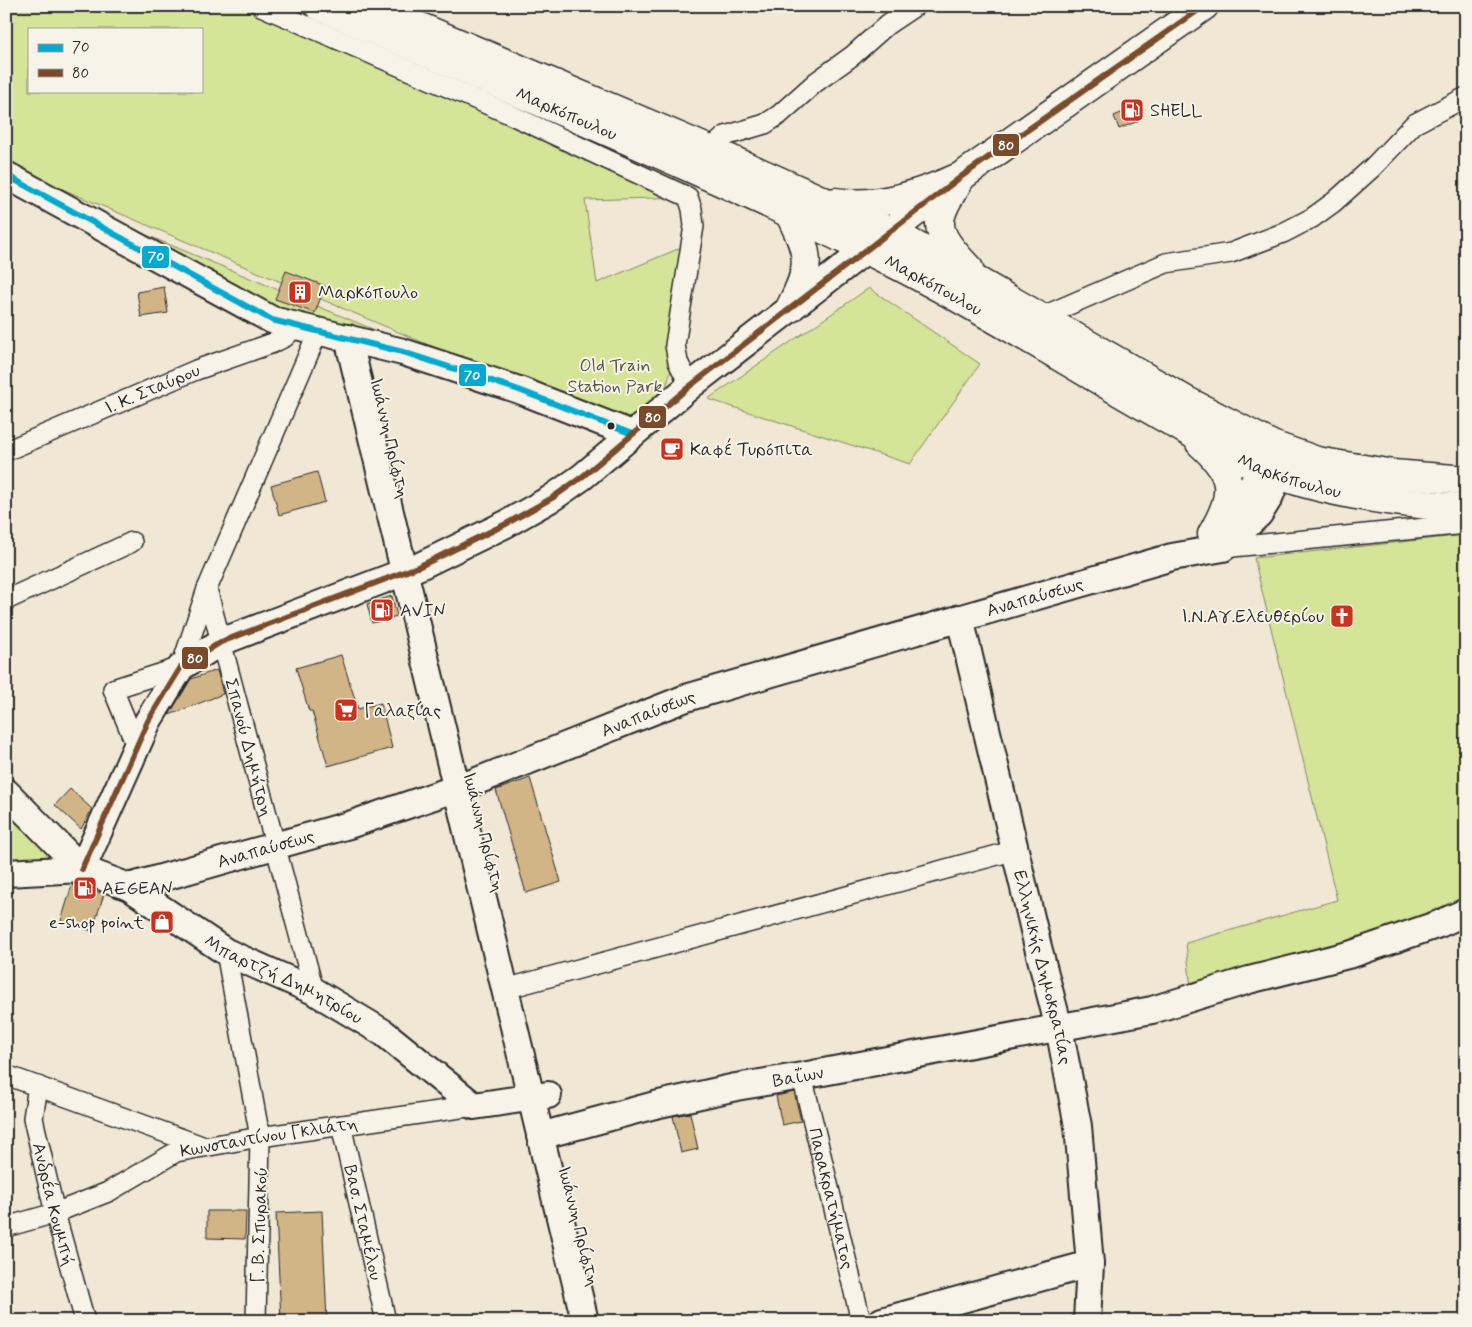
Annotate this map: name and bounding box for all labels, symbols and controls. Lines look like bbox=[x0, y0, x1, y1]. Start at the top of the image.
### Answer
legend bbox=[28, 28, 202, 92]
text: 70 bbox=[72, 38, 90, 58]
text: 80 bbox=[72, 64, 89, 84]
street label: Μαρκόπουλου bbox=[512, 82, 621, 147]
fuel station icon: SHELL bbox=[1119, 97, 1145, 123]
place label: SHELL bbox=[1150, 99, 1202, 123]
line badge: 80 bbox=[992, 133, 1020, 157]
text: 80 bbox=[998, 137, 1014, 155]
line badge: 70 bbox=[141, 245, 170, 269]
text: 70 bbox=[148, 248, 164, 266]
street label: Μαρκόπουλου bbox=[880, 250, 986, 322]
building icon: Μαρκόπουλο bbox=[287, 279, 313, 305]
place label: Μαρκόπουλο bbox=[318, 281, 418, 305]
park label: Old Train Station Park bbox=[567, 354, 663, 399]
street label: Ι. Κ. Σταύρου bbox=[101, 359, 204, 420]
line badge: 70 bbox=[458, 363, 487, 387]
text: 70 bbox=[464, 367, 480, 385]
street label: Ιωάννη Πρίφτη bbox=[363, 376, 415, 501]
line badge: 80 bbox=[638, 405, 667, 429]
text: 80 bbox=[645, 409, 661, 427]
unlabelled marker bbox=[606, 421, 616, 431]
cafe icon: Καφέ Τυρóπιτα bbox=[659, 436, 685, 462]
place label: Καφέ Τυρóπιτα bbox=[690, 437, 813, 462]
street label: Μαρκόπουλου bbox=[1233, 448, 1343, 505]
street label: Αναπαύσεως bbox=[984, 572, 1086, 623]
fuel station icon: AVIN bbox=[369, 597, 395, 623]
place label: AVIN bbox=[400, 599, 446, 623]
church icon: Ι.Ν.Αγ.Ελευθερίου bbox=[1329, 603, 1355, 629]
place label: Ι.Ν.Αγ.Ελευθερίου bbox=[1181, 605, 1324, 629]
line badge: 80 bbox=[181, 646, 209, 670]
text: 80 bbox=[187, 650, 203, 668]
street label: Σπανού Δημήτρη bbox=[218, 676, 278, 819]
street label: Αναπαύσεως bbox=[598, 685, 698, 744]
supermarket icon: Γαλαξίας bbox=[333, 697, 359, 723]
place label: Γαλαξίας bbox=[364, 699, 441, 723]
street label: Ιωάννη Πρίφτη bbox=[456, 770, 510, 895]
street label: Αναπαύσεως bbox=[215, 824, 317, 875]
street label: Ελληνικής Δημοκρατίας bbox=[1007, 868, 1077, 1067]
fuel station icon: AEGEAN bbox=[72, 875, 98, 901]
place label: AEGEAN bbox=[102, 877, 173, 901]
shop icon: e-shop point bbox=[149, 909, 175, 935]
place label: e-shop point bbox=[49, 911, 144, 935]
street label: Μπαρτζή Δημητρίου bbox=[199, 930, 367, 1030]
street label: Βαΐων bbox=[771, 1061, 826, 1094]
street label: Κωνσταντίνου Γκλιάτη bbox=[178, 1112, 359, 1164]
street label: Παρακρατήματος bbox=[802, 1126, 859, 1272]
street label: Ανδρέα Κουμπή bbox=[26, 1140, 80, 1269]
street label: Βασ. Σταμέλου bbox=[338, 1163, 387, 1283]
street label: Ιωάννη Πρίφτη bbox=[551, 1164, 605, 1289]
street label: Γ. Β. Σπυρακού bbox=[246, 1167, 274, 1283]

